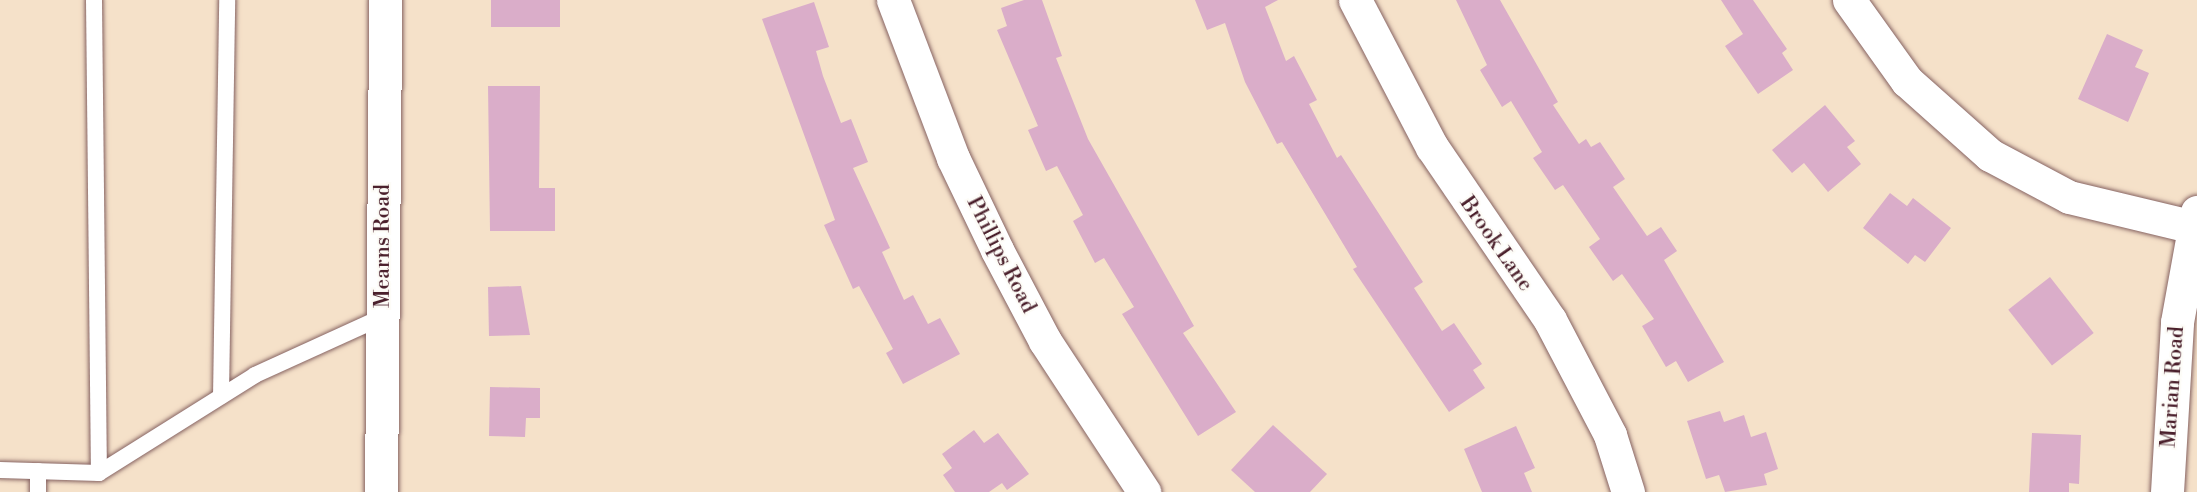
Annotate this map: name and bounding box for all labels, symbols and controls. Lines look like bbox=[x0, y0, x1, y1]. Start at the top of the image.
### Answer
street label: Mearns Road bbox=[370, 184, 396, 308]
street label: Phillips Road bbox=[961, 192, 1041, 318]
street label: Brook Lane bbox=[1454, 192, 1538, 296]
street label: Marian Road bbox=[2156, 325, 2190, 449]

